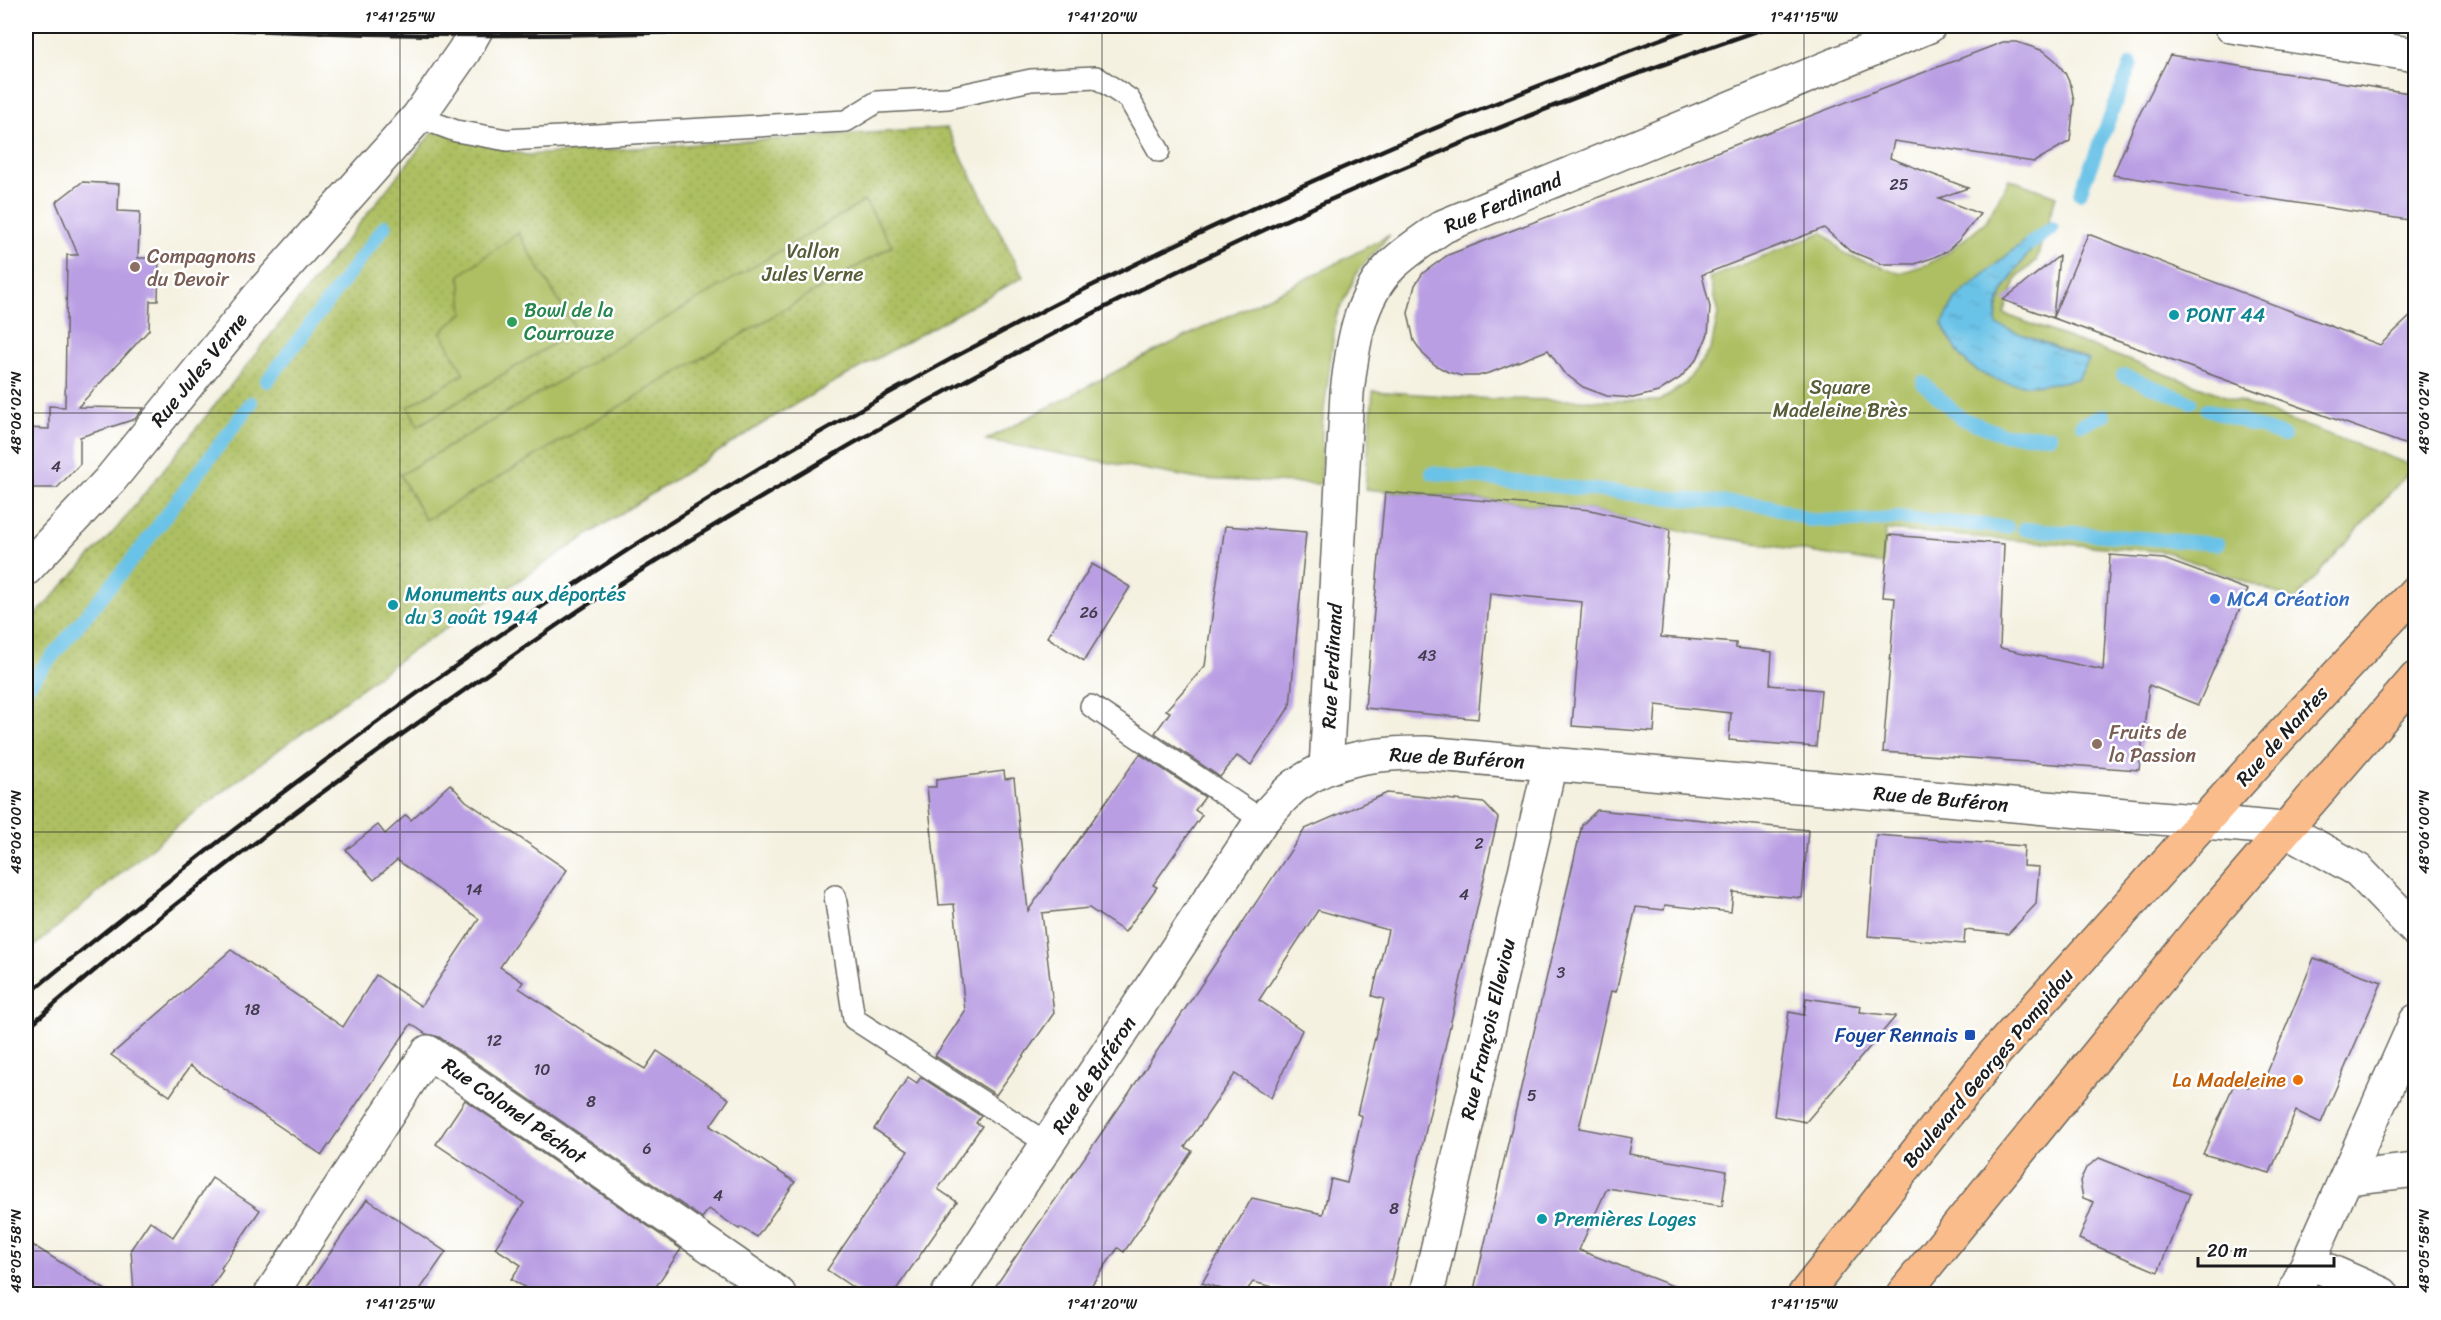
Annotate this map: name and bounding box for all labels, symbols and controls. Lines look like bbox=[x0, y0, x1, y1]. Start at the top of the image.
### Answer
text: 1°41'25"W bbox=[365, 4, 435, 30]
text: 1°41'20"W bbox=[1067, 4, 1138, 30]
text: 1°41'15"W bbox=[1770, 4, 1838, 30]
street label: Rue Ferdinand bbox=[1438, 162, 1569, 244]
house number: 25 bbox=[1889, 170, 1909, 199]
park label: Vallon Jules Verne bbox=[761, 234, 864, 292]
place label: Compagnons du Devoir bbox=[147, 239, 256, 297]
marker: Compagnons du Devoir bbox=[128, 260, 142, 274]
place label: Bowl de la Courrouze bbox=[524, 293, 614, 351]
place label: PONT 44 bbox=[2186, 298, 2265, 333]
street label: Rue Jules Verne bbox=[141, 304, 257, 435]
marker: PONT 44 bbox=[2167, 308, 2181, 322]
marker: Bowl de la Courrouze bbox=[505, 315, 519, 329]
park label: Square Madeleine Brès bbox=[1773, 370, 1908, 428]
text: 48°06'02"N bbox=[3, 371, 29, 455]
text: 48°06'02"N bbox=[2411, 371, 2437, 455]
house number: 4 bbox=[51, 452, 61, 481]
place label: Monuments aux déportés du 3 août 1944 bbox=[405, 577, 627, 635]
place label: MCA Création bbox=[2227, 582, 2350, 617]
marker: MCA Création bbox=[2208, 592, 2222, 606]
marker: Monuments aux déportés du 3 août 1944 bbox=[386, 598, 400, 612]
house number: 26 bbox=[1080, 598, 1098, 627]
street label: Rue Ferdinand bbox=[1311, 601, 1353, 730]
house number: 43 bbox=[1418, 641, 1437, 670]
street label: Rue de Nantes bbox=[2227, 677, 2338, 795]
place label: Fruits de la Passion bbox=[2109, 715, 2196, 773]
street label: Rue de Buféron bbox=[1389, 737, 1526, 779]
marker: Fruits de la Passion bbox=[2090, 737, 2104, 751]
street label: Rue de Buféron bbox=[1872, 776, 2010, 822]
text: 48°06'00"N bbox=[3, 789, 29, 874]
text: 48°06'00"N bbox=[2411, 789, 2437, 874]
house number: 2 bbox=[1474, 829, 1484, 858]
house number: 14 bbox=[466, 875, 482, 904]
house number: 4 bbox=[1459, 880, 1469, 909]
street label: Rue François Elleviou bbox=[1450, 935, 1526, 1123]
house number: 3 bbox=[1557, 958, 1566, 987]
street label: Boulevard Georges Pompidou bbox=[1893, 960, 2083, 1176]
house number: 18 bbox=[244, 995, 261, 1024]
street label: Rue de Buféron bbox=[1043, 1009, 1146, 1141]
place label: Foyer Rennais bbox=[1835, 1018, 1959, 1053]
house number: 12 bbox=[486, 1026, 502, 1055]
marker: Foyer Rennais bbox=[1963, 1028, 1977, 1042]
street label: Rue Colonel Péchot bbox=[434, 1048, 594, 1175]
house number: 10 bbox=[534, 1055, 550, 1084]
place label: La Madeleine bbox=[2172, 1063, 2286, 1098]
marker: La Madeleine bbox=[2291, 1073, 2305, 1087]
house number: 5 bbox=[1527, 1081, 1537, 1110]
house number: 8 bbox=[586, 1087, 596, 1116]
house number: 6 bbox=[642, 1134, 652, 1163]
house number: 4 bbox=[713, 1181, 723, 1210]
house number: 8 bbox=[1389, 1194, 1399, 1223]
place label: Premières Loges bbox=[1554, 1202, 1697, 1237]
text: 48°05'58"N bbox=[3, 1208, 29, 1293]
text: 48°05'58"N bbox=[2411, 1208, 2437, 1293]
marker: Premières Loges bbox=[1535, 1212, 1549, 1226]
scale bar bbox=[2198, 1230, 2334, 1268]
text: 20 m bbox=[2207, 1235, 2247, 1267]
text: 1°41'25"W bbox=[365, 1291, 435, 1317]
text: 1°41'20"W bbox=[1067, 1291, 1138, 1317]
text: 1°41'15"W bbox=[1770, 1291, 1838, 1317]

